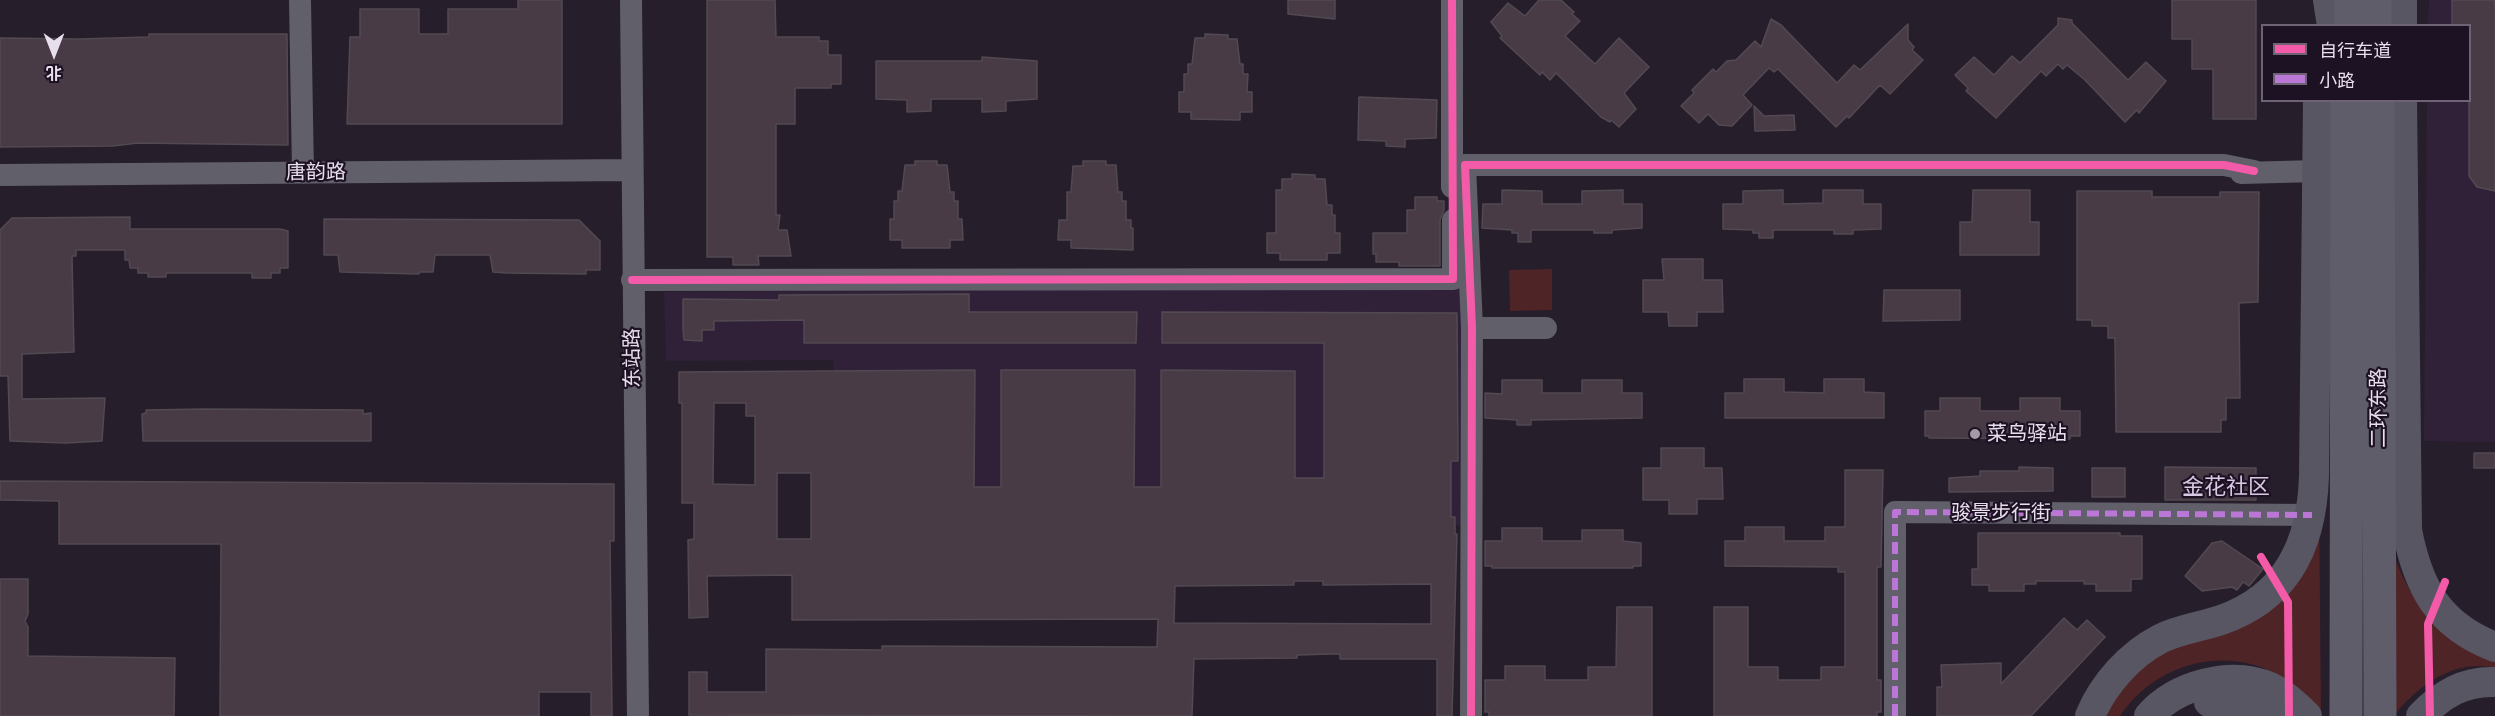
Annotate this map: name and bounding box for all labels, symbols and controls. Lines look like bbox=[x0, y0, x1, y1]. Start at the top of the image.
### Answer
north arrow bbox=[24, 24, 84, 84]
legend bbox=[2261, 24, 2471, 102]
text: 自行车道 bbox=[2319, 40, 2391, 62]
text: 北 bbox=[46, 63, 62, 82]
text: 小路 bbox=[2319, 70, 2355, 92]
street label: 唐韵路 bbox=[286, 160, 346, 186]
street label: 东站路 bbox=[620, 328, 646, 388]
street label: 二环东路 bbox=[2367, 368, 2391, 448]
place label: 菜鸟驿站 bbox=[1987, 422, 2067, 446]
marker: 菜鸟驿站 bbox=[1968, 427, 1982, 441]
district label: 金花社区 bbox=[2182, 475, 2270, 501]
street label: 骏景步行街 bbox=[1951, 501, 2051, 525]

